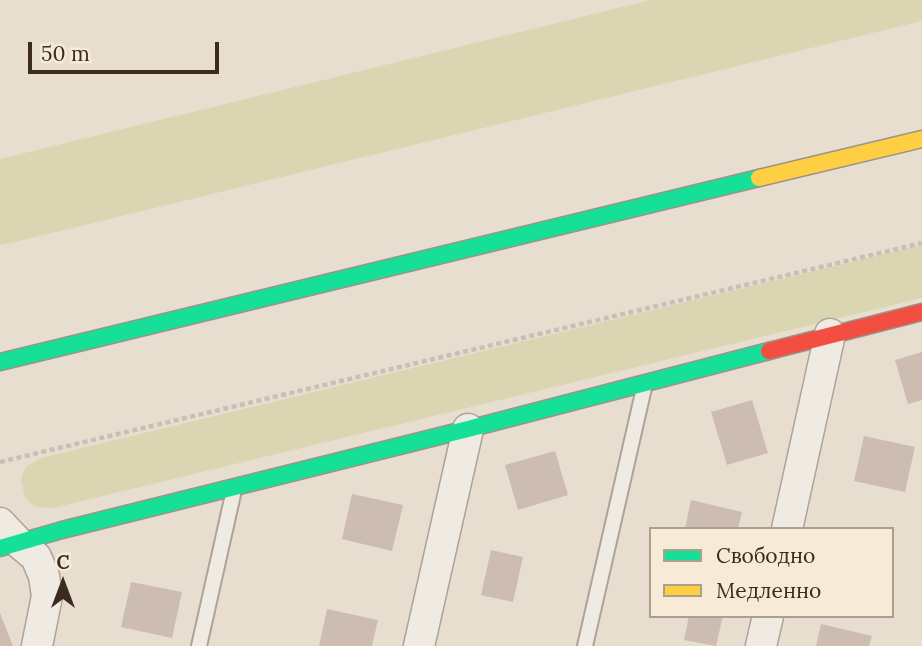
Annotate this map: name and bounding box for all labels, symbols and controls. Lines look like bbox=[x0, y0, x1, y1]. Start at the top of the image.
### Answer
scale bar bbox=[32, 28, 222, 72]
text: 50 m bbox=[41, 40, 90, 67]
legend bbox=[649, 527, 894, 618]
text: Свободно bbox=[716, 542, 815, 569]
north arrow bbox=[28, 548, 98, 618]
text: С bbox=[56, 550, 70, 574]
text: Медленно bbox=[716, 577, 821, 604]

